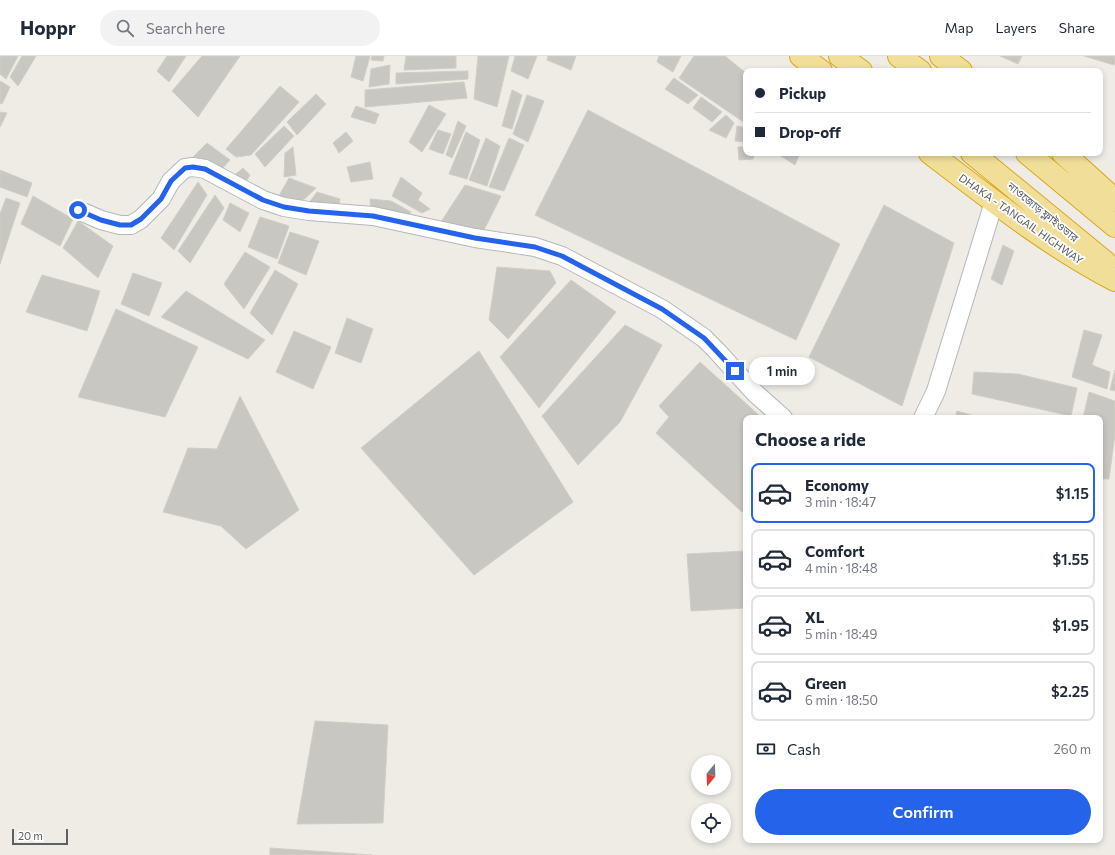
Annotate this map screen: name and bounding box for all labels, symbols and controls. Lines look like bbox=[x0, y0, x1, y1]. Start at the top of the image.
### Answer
search box bbox=[100, 10, 380, 46]
text: Hoppr bbox=[20, 16, 76, 39]
icon: search bbox=[114, 17, 136, 39]
text: Search here bbox=[146, 19, 225, 37]
text: Map bbox=[945, 19, 973, 36]
text: Layers bbox=[995, 19, 1037, 36]
text: Share bbox=[1059, 19, 1095, 36]
text: Pickup bbox=[779, 84, 826, 102]
text: Drop-off bbox=[779, 123, 841, 141]
street label: DHAKA - TANGAIL HIGHWAY bbox=[957, 171, 1086, 267]
street label: নাওজোড় ফ্লাইওভার bbox=[1004, 178, 1082, 244]
route start bbox=[69, 201, 87, 219]
callout: 1 min bbox=[749, 357, 815, 385]
route end bbox=[726, 362, 744, 380]
text: 1 min bbox=[767, 363, 797, 379]
text: Choose a ride bbox=[755, 428, 866, 450]
icon: car bbox=[757, 475, 793, 511]
text: Economy bbox=[805, 476, 869, 494]
text: $1.15 bbox=[1056, 484, 1089, 502]
text: 3 min · 18:47 bbox=[805, 494, 876, 510]
icon: car bbox=[757, 541, 793, 577]
text: Comfort bbox=[805, 542, 865, 560]
text: $1.55 bbox=[1053, 550, 1089, 568]
text: 4 min · 18:48 bbox=[805, 560, 878, 576]
icon: car bbox=[757, 607, 793, 643]
text: XL bbox=[805, 608, 824, 626]
text: $1.95 bbox=[1052, 616, 1089, 634]
text: 5 min · 18:49 bbox=[805, 626, 877, 642]
icon: car bbox=[757, 673, 793, 709]
text: Green bbox=[805, 674, 846, 692]
text: $2.25 bbox=[1051, 682, 1089, 700]
text: 6 min · 18:50 bbox=[805, 692, 878, 708]
icon: cash bbox=[755, 738, 777, 760]
text: Cash bbox=[787, 740, 821, 758]
text: 260 m bbox=[1054, 741, 1091, 757]
north arrow bbox=[691, 755, 731, 795]
map controls bbox=[691, 755, 731, 843]
button: Confirm bbox=[755, 789, 1091, 835]
button: locate bbox=[691, 803, 731, 843]
scale bar bbox=[12, 827, 68, 846]
text: 20 m bbox=[18, 829, 43, 842]

